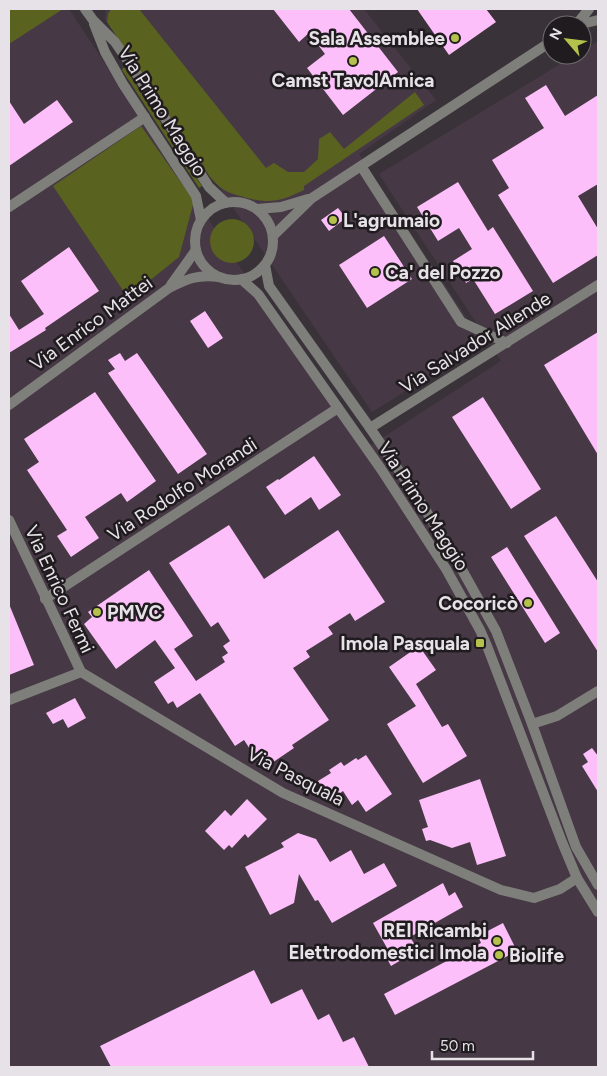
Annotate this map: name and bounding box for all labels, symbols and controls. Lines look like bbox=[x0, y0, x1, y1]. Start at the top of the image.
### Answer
north arrow bbox=[542, 15, 592, 65]
text: N bbox=[546, 25, 566, 43]
place label: Sala Assemblee bbox=[309, 27, 445, 50]
marker: Sala Assemblee bbox=[449, 32, 461, 44]
street label: Via Primo Maggio bbox=[113, 42, 212, 181]
marker: Camst TavolAmica bbox=[347, 55, 359, 67]
place label: Camst TavolAmica bbox=[272, 69, 434, 92]
place label: L'agrumaio bbox=[343, 209, 440, 232]
marker: L'agrumaio bbox=[327, 214, 339, 226]
place label: Ca' del Pozzo bbox=[385, 261, 501, 284]
marker: Ca' del Pozzo bbox=[369, 266, 381, 278]
street label: Via Enrico Mattei bbox=[26, 271, 157, 375]
street label: Via Salvador Allende bbox=[395, 287, 555, 398]
street label: Via Rodolfo Morandi bbox=[103, 433, 261, 546]
street label: Via Primo Maggio bbox=[373, 437, 474, 575]
street label: Via Enrico Fermi bbox=[20, 522, 99, 657]
place label: Cocoricò bbox=[438, 592, 518, 615]
marker: Cocoricò bbox=[522, 597, 534, 609]
place label: PMVC bbox=[107, 601, 162, 624]
marker: PMVC bbox=[91, 606, 103, 618]
place label: Imola Pasquala bbox=[340, 632, 470, 655]
marker: Imola Pasquala bbox=[474, 637, 486, 649]
street label: Via Pasquala bbox=[243, 742, 348, 811]
place label: REI Ricambi Elettrodomestici Imola bbox=[288, 919, 487, 964]
marker: REI Ricambi Elettrodomestici Imola bbox=[491, 935, 503, 947]
place label: Biolife bbox=[509, 944, 565, 967]
marker: Biolife bbox=[493, 949, 505, 961]
scale bar bbox=[432, 1028, 533, 1060]
text: 50 m bbox=[440, 1037, 475, 1055]

